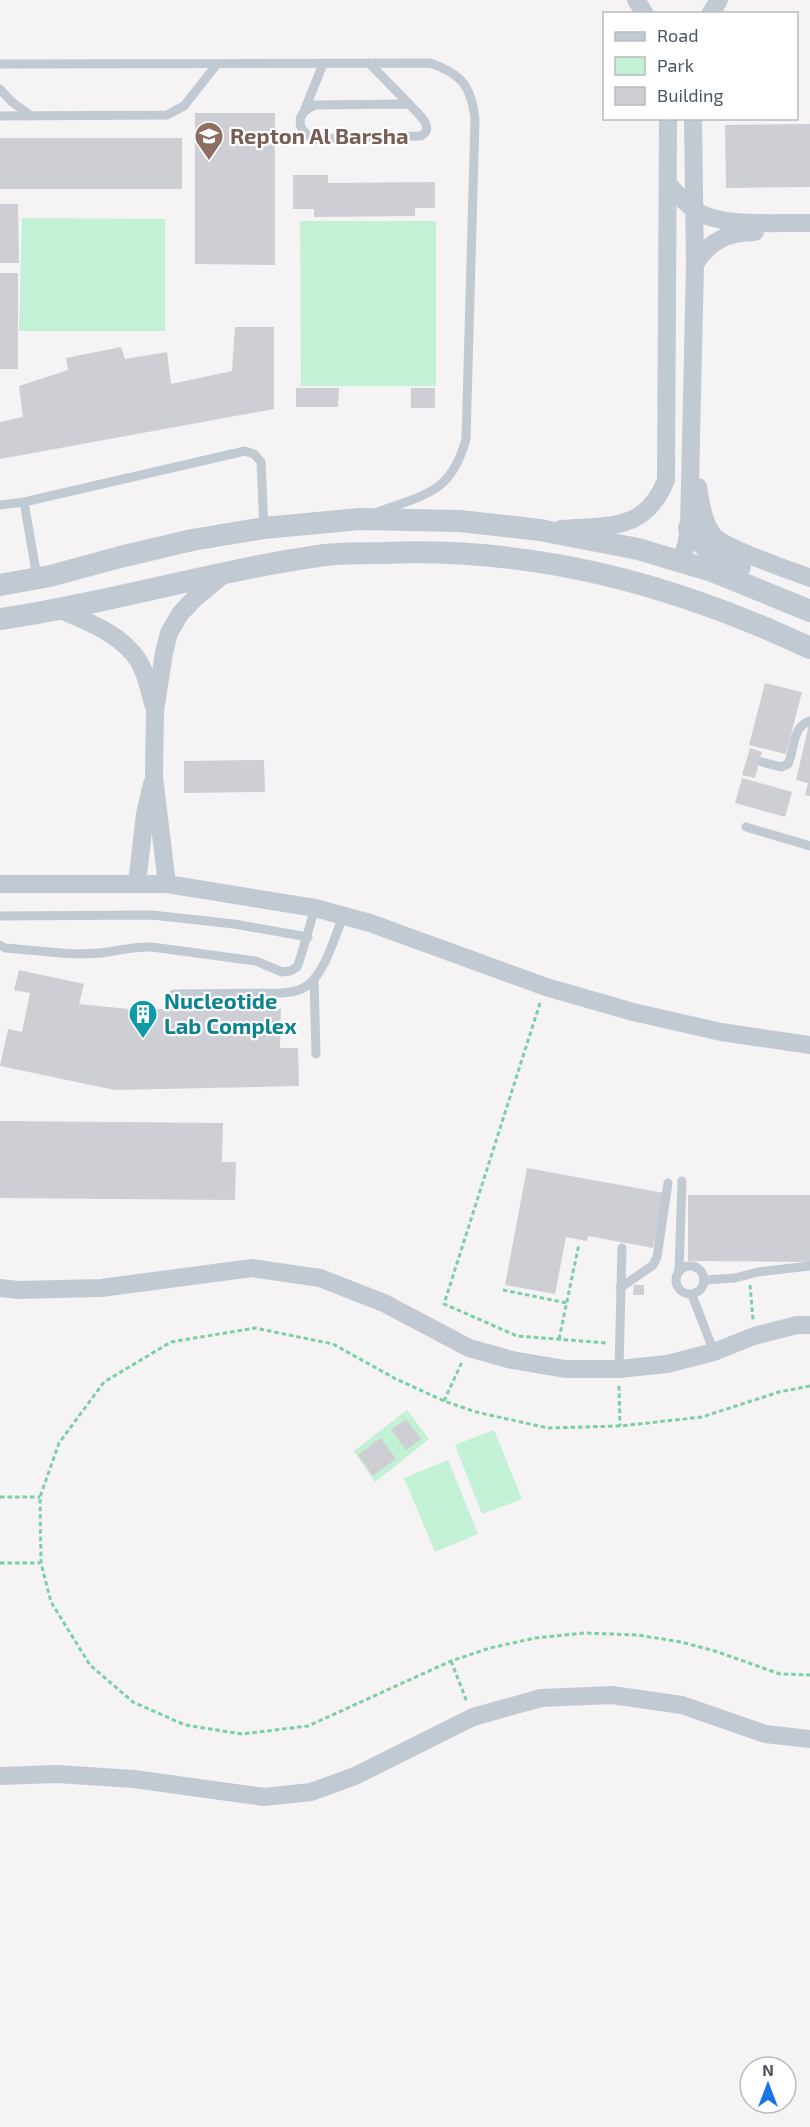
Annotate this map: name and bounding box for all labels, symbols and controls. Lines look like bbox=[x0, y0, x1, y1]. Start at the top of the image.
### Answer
legend bbox=[603, 12, 798, 120]
text: Road bbox=[657, 24, 698, 46]
text: Park bbox=[657, 54, 694, 76]
text: Building bbox=[657, 84, 724, 106]
school or university icon: Repton Al Barsha bbox=[193, 120, 225, 162]
place label: Repton Al Barsha bbox=[230, 122, 408, 148]
place label: Nucleotide Lab Complex bbox=[164, 987, 297, 1038]
building icon: Nucleotide Lab Complex bbox=[127, 998, 159, 1040]
north arrow bbox=[738, 2055, 798, 2115]
text: N bbox=[762, 2060, 774, 2079]

